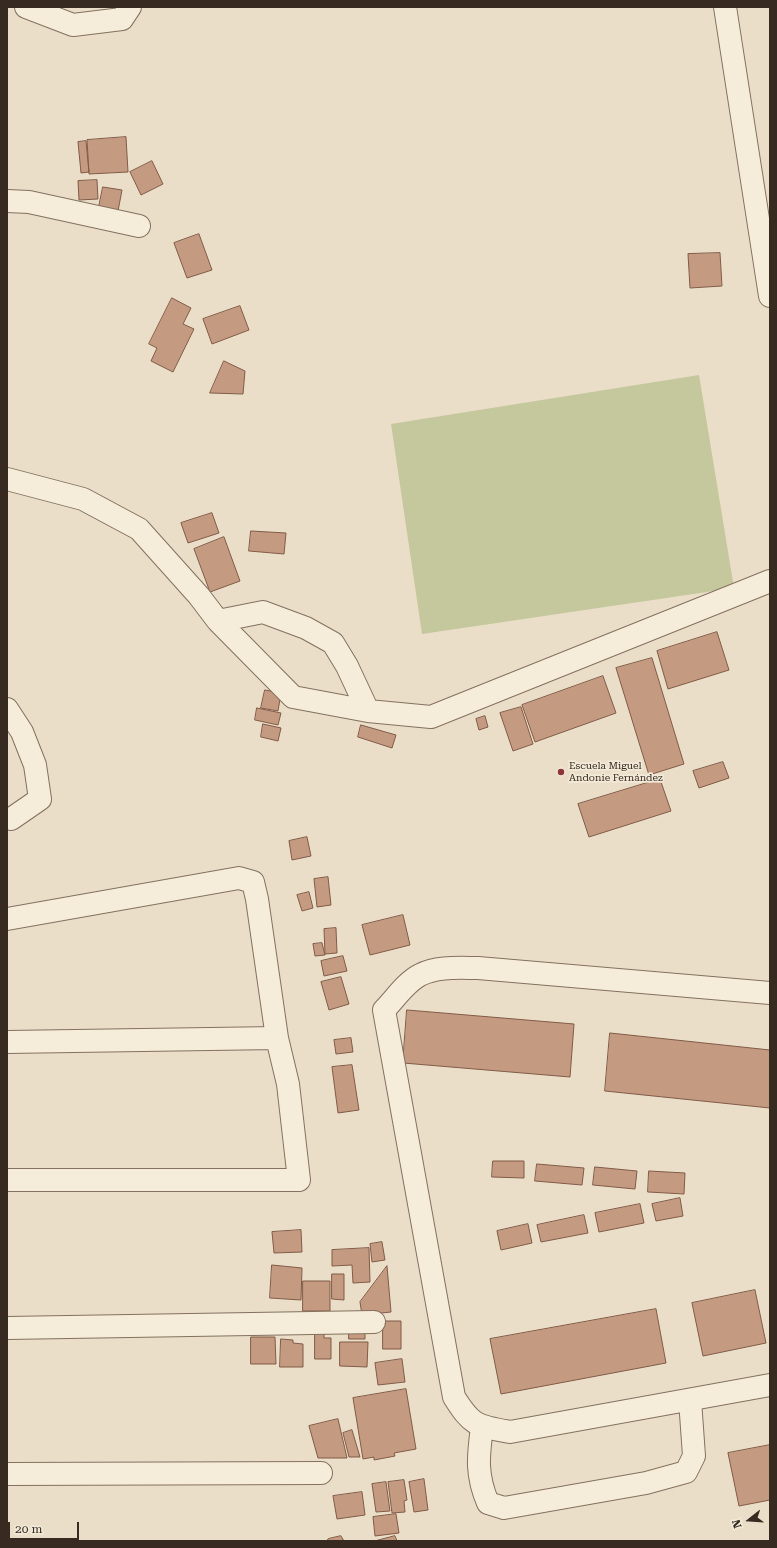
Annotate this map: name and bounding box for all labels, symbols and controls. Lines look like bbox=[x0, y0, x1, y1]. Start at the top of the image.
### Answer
place label: Escuela Miguel Andonie Fernández bbox=[569, 760, 663, 784]
marker: Escuela Miguel Andonie Fernández bbox=[556, 767, 566, 777]
north arrow bbox=[729, 1500, 769, 1540]
scale bar bbox=[10, 1514, 81, 1540]
text: N bbox=[730, 1518, 745, 1530]
text: 20 m bbox=[15, 1522, 42, 1536]

